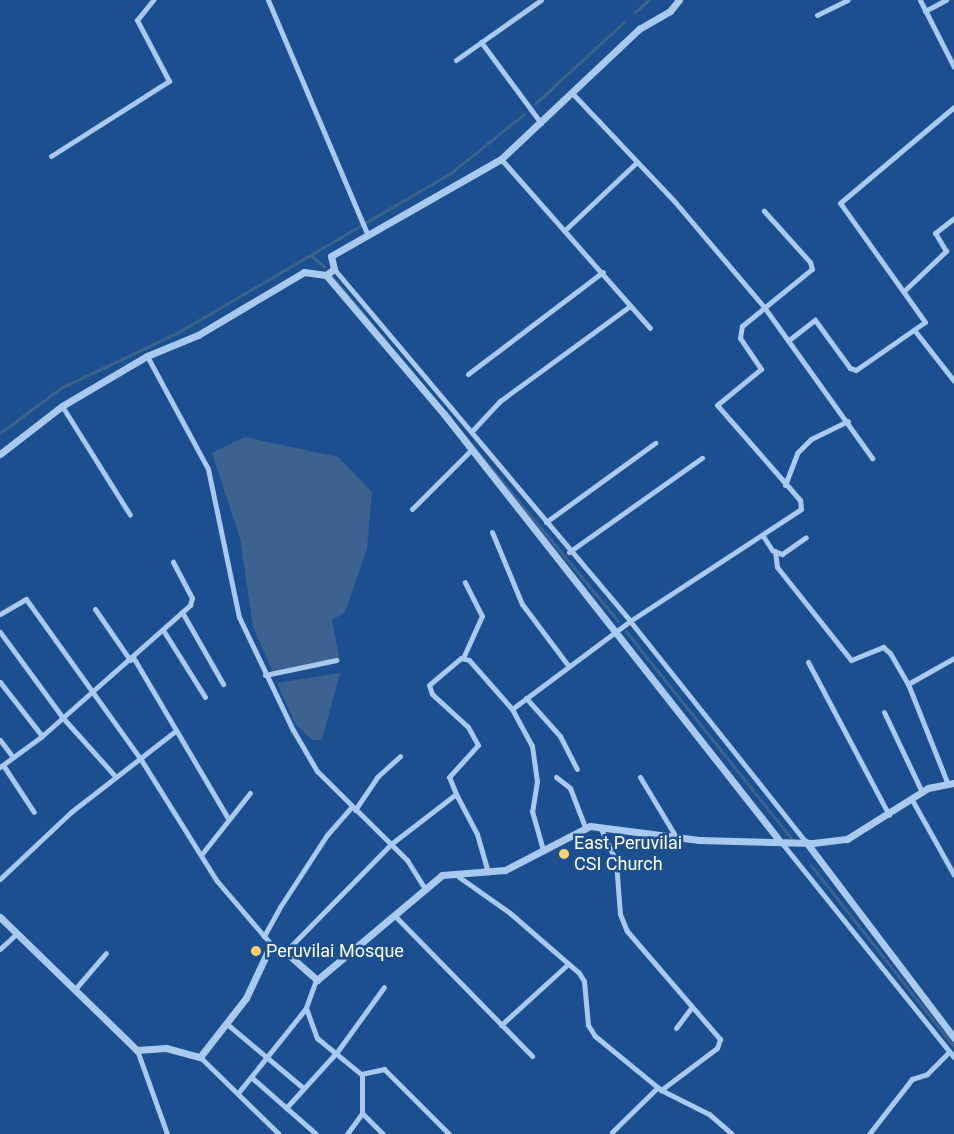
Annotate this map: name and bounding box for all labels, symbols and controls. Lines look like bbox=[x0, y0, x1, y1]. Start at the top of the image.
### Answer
place label: East Peruvilai CSI Church bbox=[574, 833, 682, 876]
marker: East Peruvilai CSI Church bbox=[558, 848, 570, 860]
place label: Peruvilai Mosque bbox=[266, 940, 404, 962]
marker: Peruvilai Mosque bbox=[250, 945, 262, 957]

